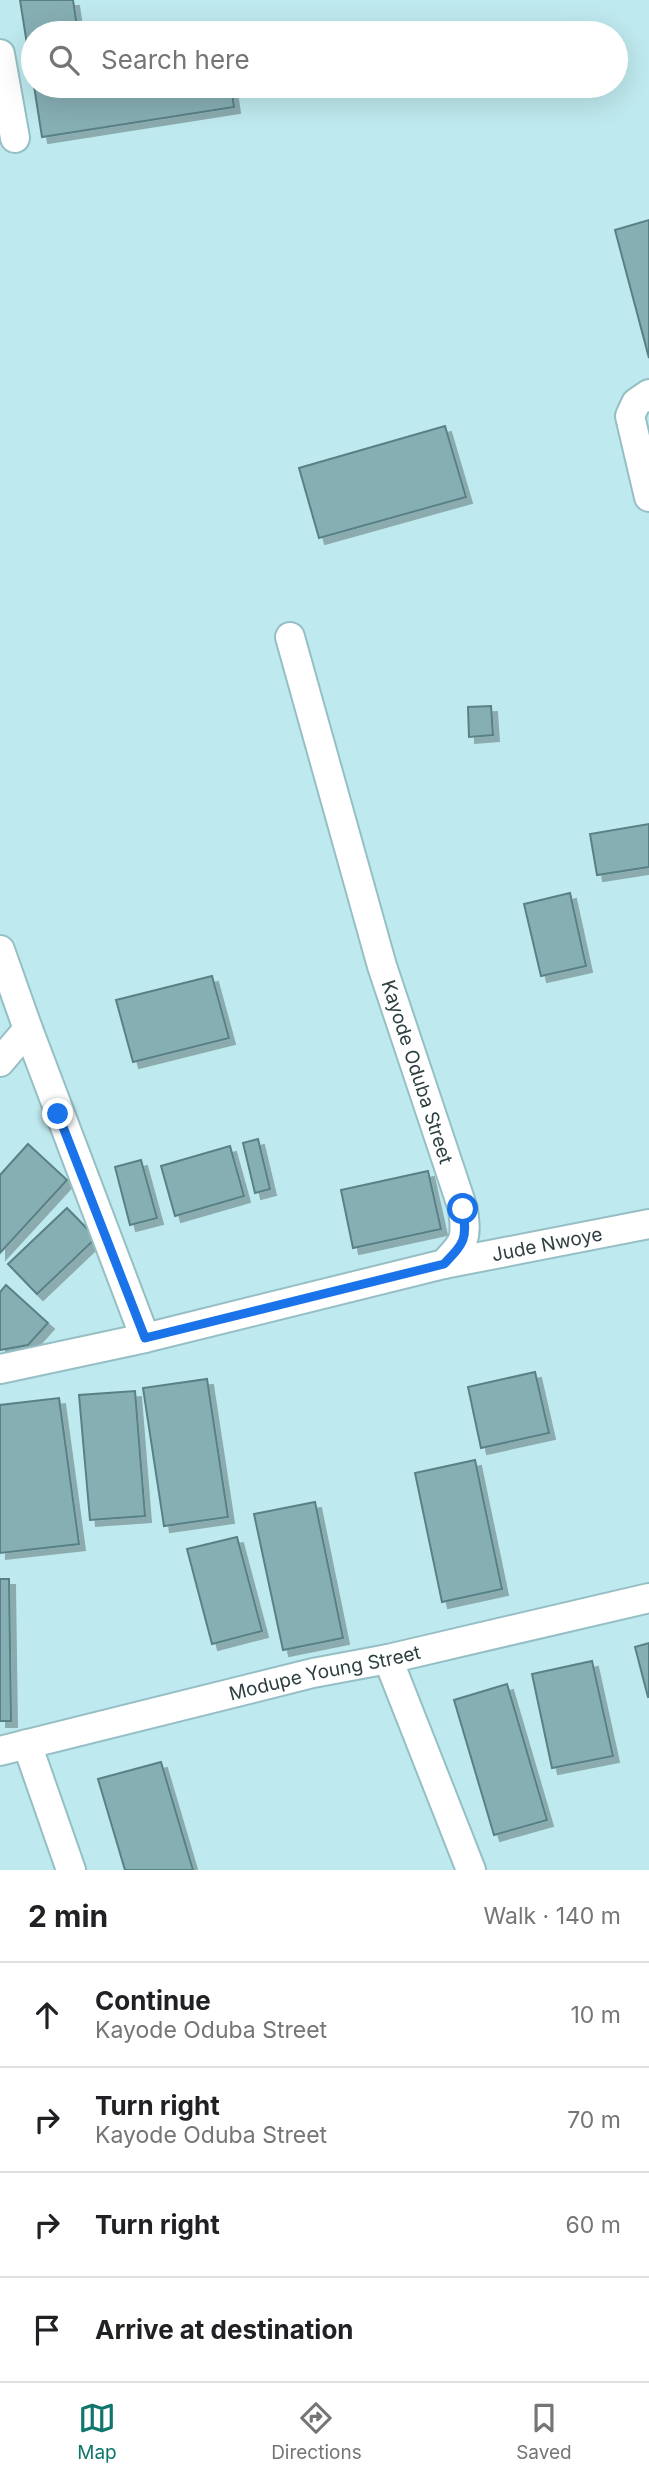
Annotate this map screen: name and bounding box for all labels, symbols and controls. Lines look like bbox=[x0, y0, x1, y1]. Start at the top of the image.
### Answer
search box bbox=[21, 21, 628, 98]
icon: search bbox=[45, 41, 83, 79]
text: Search here bbox=[101, 44, 250, 75]
street label: Kayode Oduba Street bbox=[376, 977, 458, 1167]
route end bbox=[42, 1098, 73, 1129]
route start bbox=[447, 1193, 478, 1224]
street label: Jude Nwoye bbox=[490, 1222, 604, 1266]
street label: Modupe Young Street bbox=[226, 1640, 423, 1705]
text: 2 min bbox=[28, 1898, 108, 1934]
text: Walk · 140 m bbox=[483, 1902, 621, 1930]
text: Continue bbox=[95, 1985, 211, 2016]
icon: ahead bbox=[28, 1996, 66, 2034]
text: 10 m bbox=[571, 2001, 621, 2029]
text: Kayode Oduba Street bbox=[95, 2016, 327, 2044]
text: Turn right bbox=[95, 2090, 220, 2121]
icon: right bbox=[28, 2101, 66, 2139]
text: 70 m bbox=[567, 2106, 621, 2134]
text: Kayode Oduba Street bbox=[95, 2121, 327, 2149]
icon: right bbox=[28, 2206, 66, 2244]
text: Turn right bbox=[95, 2209, 220, 2240]
text: 60 m bbox=[566, 2211, 621, 2239]
icon: arrive bbox=[28, 2311, 66, 2349]
text: Arrive at destination bbox=[95, 2314, 354, 2345]
tab: Map bbox=[77, 2399, 117, 2464]
tab: Directions bbox=[271, 2399, 362, 2464]
tab: Saved bbox=[516, 2399, 572, 2464]

